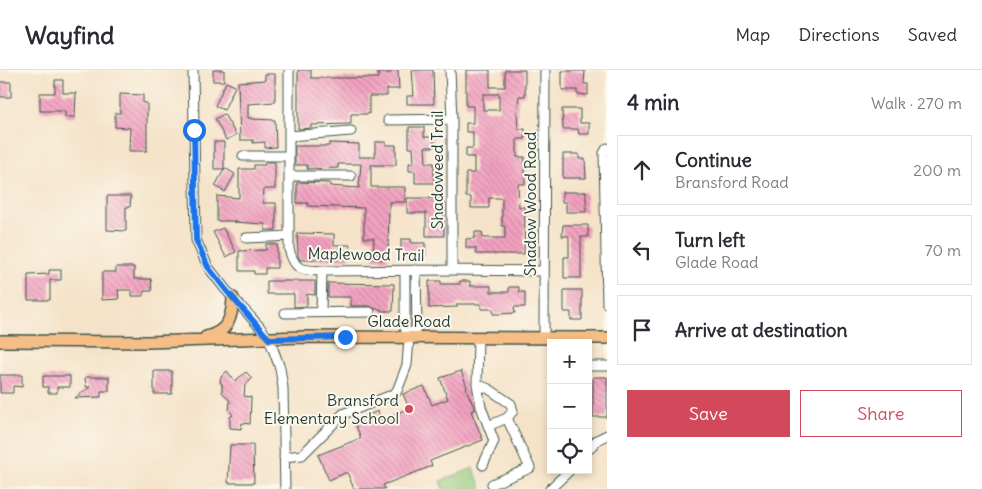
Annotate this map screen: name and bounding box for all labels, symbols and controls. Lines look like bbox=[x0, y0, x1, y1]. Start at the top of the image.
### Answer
text: Wayfind bbox=[25, 20, 114, 50]
text: Map bbox=[735, 23, 770, 46]
text: Directions bbox=[798, 23, 880, 46]
text: Saved bbox=[908, 23, 957, 46]
text: 4 min bbox=[627, 89, 679, 116]
text: Walk · 270 m bbox=[871, 93, 962, 113]
street label: Shadoweed Trail bbox=[427, 111, 447, 229]
route start bbox=[183, 119, 206, 142]
street label: Shadow Wood Road bbox=[520, 132, 540, 276]
text: Continue bbox=[675, 148, 752, 172]
icon: ahead bbox=[628, 156, 656, 184]
text: 200 m bbox=[913, 160, 961, 180]
text: Bransford Road bbox=[675, 172, 789, 192]
text: Turn left bbox=[675, 228, 745, 252]
icon: left bbox=[628, 236, 656, 264]
text: 70 m bbox=[925, 240, 961, 260]
street label: Maplewood Trail bbox=[307, 243, 425, 265]
text: Glade Road bbox=[675, 252, 759, 272]
street label: Glade Road bbox=[367, 311, 451, 331]
icon: arrive bbox=[628, 316, 656, 344]
text: Arrive at destination bbox=[675, 318, 848, 342]
route end bbox=[334, 326, 357, 349]
map controls bbox=[547, 339, 592, 474]
button: + bbox=[547, 339, 592, 384]
button: − bbox=[547, 384, 592, 429]
place label: Bransford Elementary School bbox=[264, 390, 399, 428]
button: Save bbox=[627, 390, 790, 437]
button: Share bbox=[800, 390, 962, 437]
marker: Bransford Elementary School bbox=[403, 403, 415, 415]
button: locate bbox=[547, 429, 592, 474]

